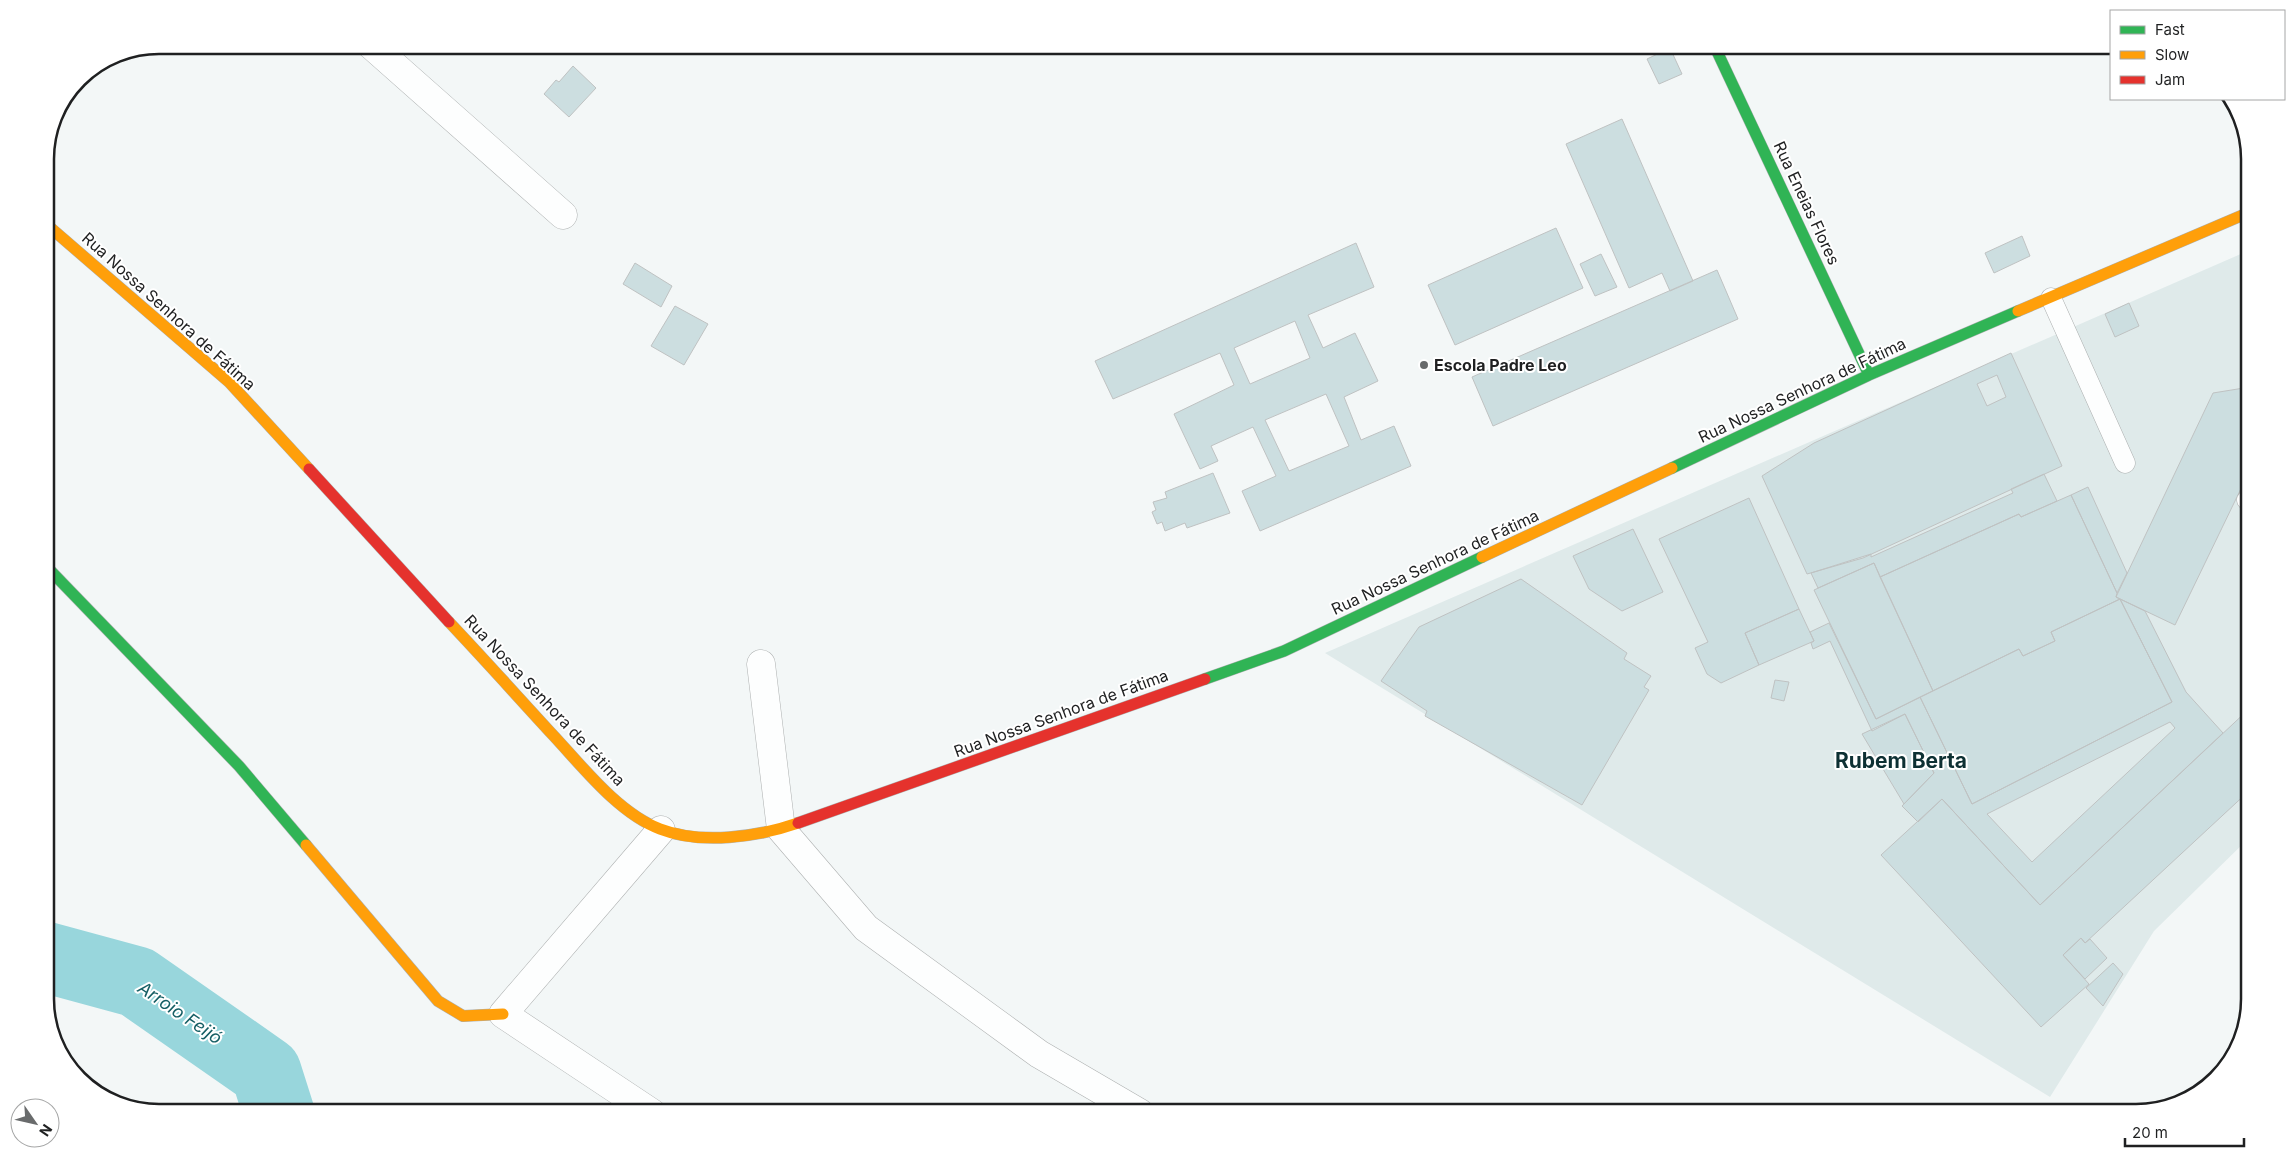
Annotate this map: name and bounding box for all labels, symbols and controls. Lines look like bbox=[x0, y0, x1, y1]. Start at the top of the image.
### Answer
legend bbox=[2110, 10, 2285, 100]
text: Fast bbox=[2155, 20, 2185, 39]
text: Slow bbox=[2155, 45, 2189, 64]
text: Jam bbox=[2155, 70, 2185, 89]
street label: Rua Eneias Flores bbox=[1770, 138, 1844, 268]
street label: Rua Nossa Senhora de Fátima bbox=[78, 228, 260, 394]
street label: Rua Nossa Senhora de Fátima bbox=[1695, 333, 1909, 447]
place label: Escola Padre Leo bbox=[1434, 355, 1567, 375]
marker: Escola Padre Leo bbox=[1418, 359, 1430, 371]
street label: Rua Nossa Senhora de Fátima bbox=[1328, 505, 1542, 619]
street label: Rua Nossa Senhora de Fátima bbox=[460, 610, 630, 790]
street label: Rua Nossa Senhora de Fátima bbox=[951, 665, 1171, 761]
district label: Rubem Berta bbox=[1835, 748, 1967, 773]
water label: Arroio Feijó bbox=[133, 976, 226, 1048]
north arrow bbox=[10, 1098, 60, 1148]
scale bar bbox=[2125, 1116, 2244, 1148]
text: N bbox=[36, 1121, 56, 1140]
text: 20 m bbox=[2132, 1123, 2168, 1142]

